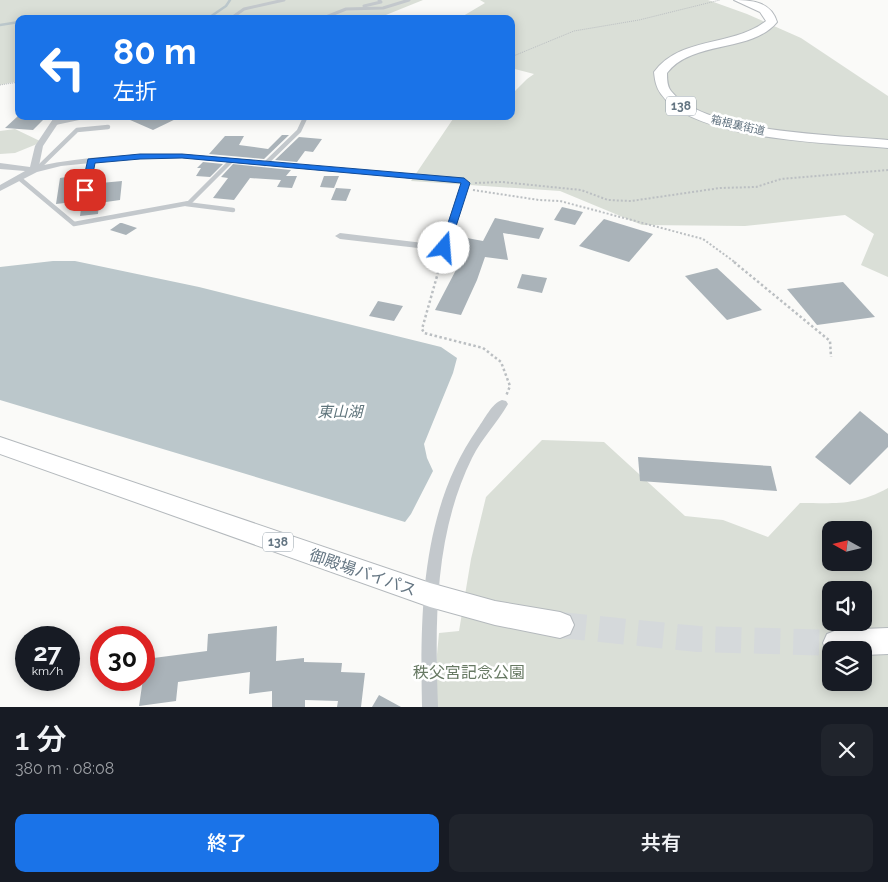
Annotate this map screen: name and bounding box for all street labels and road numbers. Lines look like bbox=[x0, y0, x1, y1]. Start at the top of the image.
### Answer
road number: 138 bbox=[666, 96, 696, 115]
street label: 箱根裏街道 bbox=[710, 113, 766, 138]
road number: 138 bbox=[263, 532, 293, 552]
street label: 御殿場バイパス bbox=[307, 545, 419, 600]

